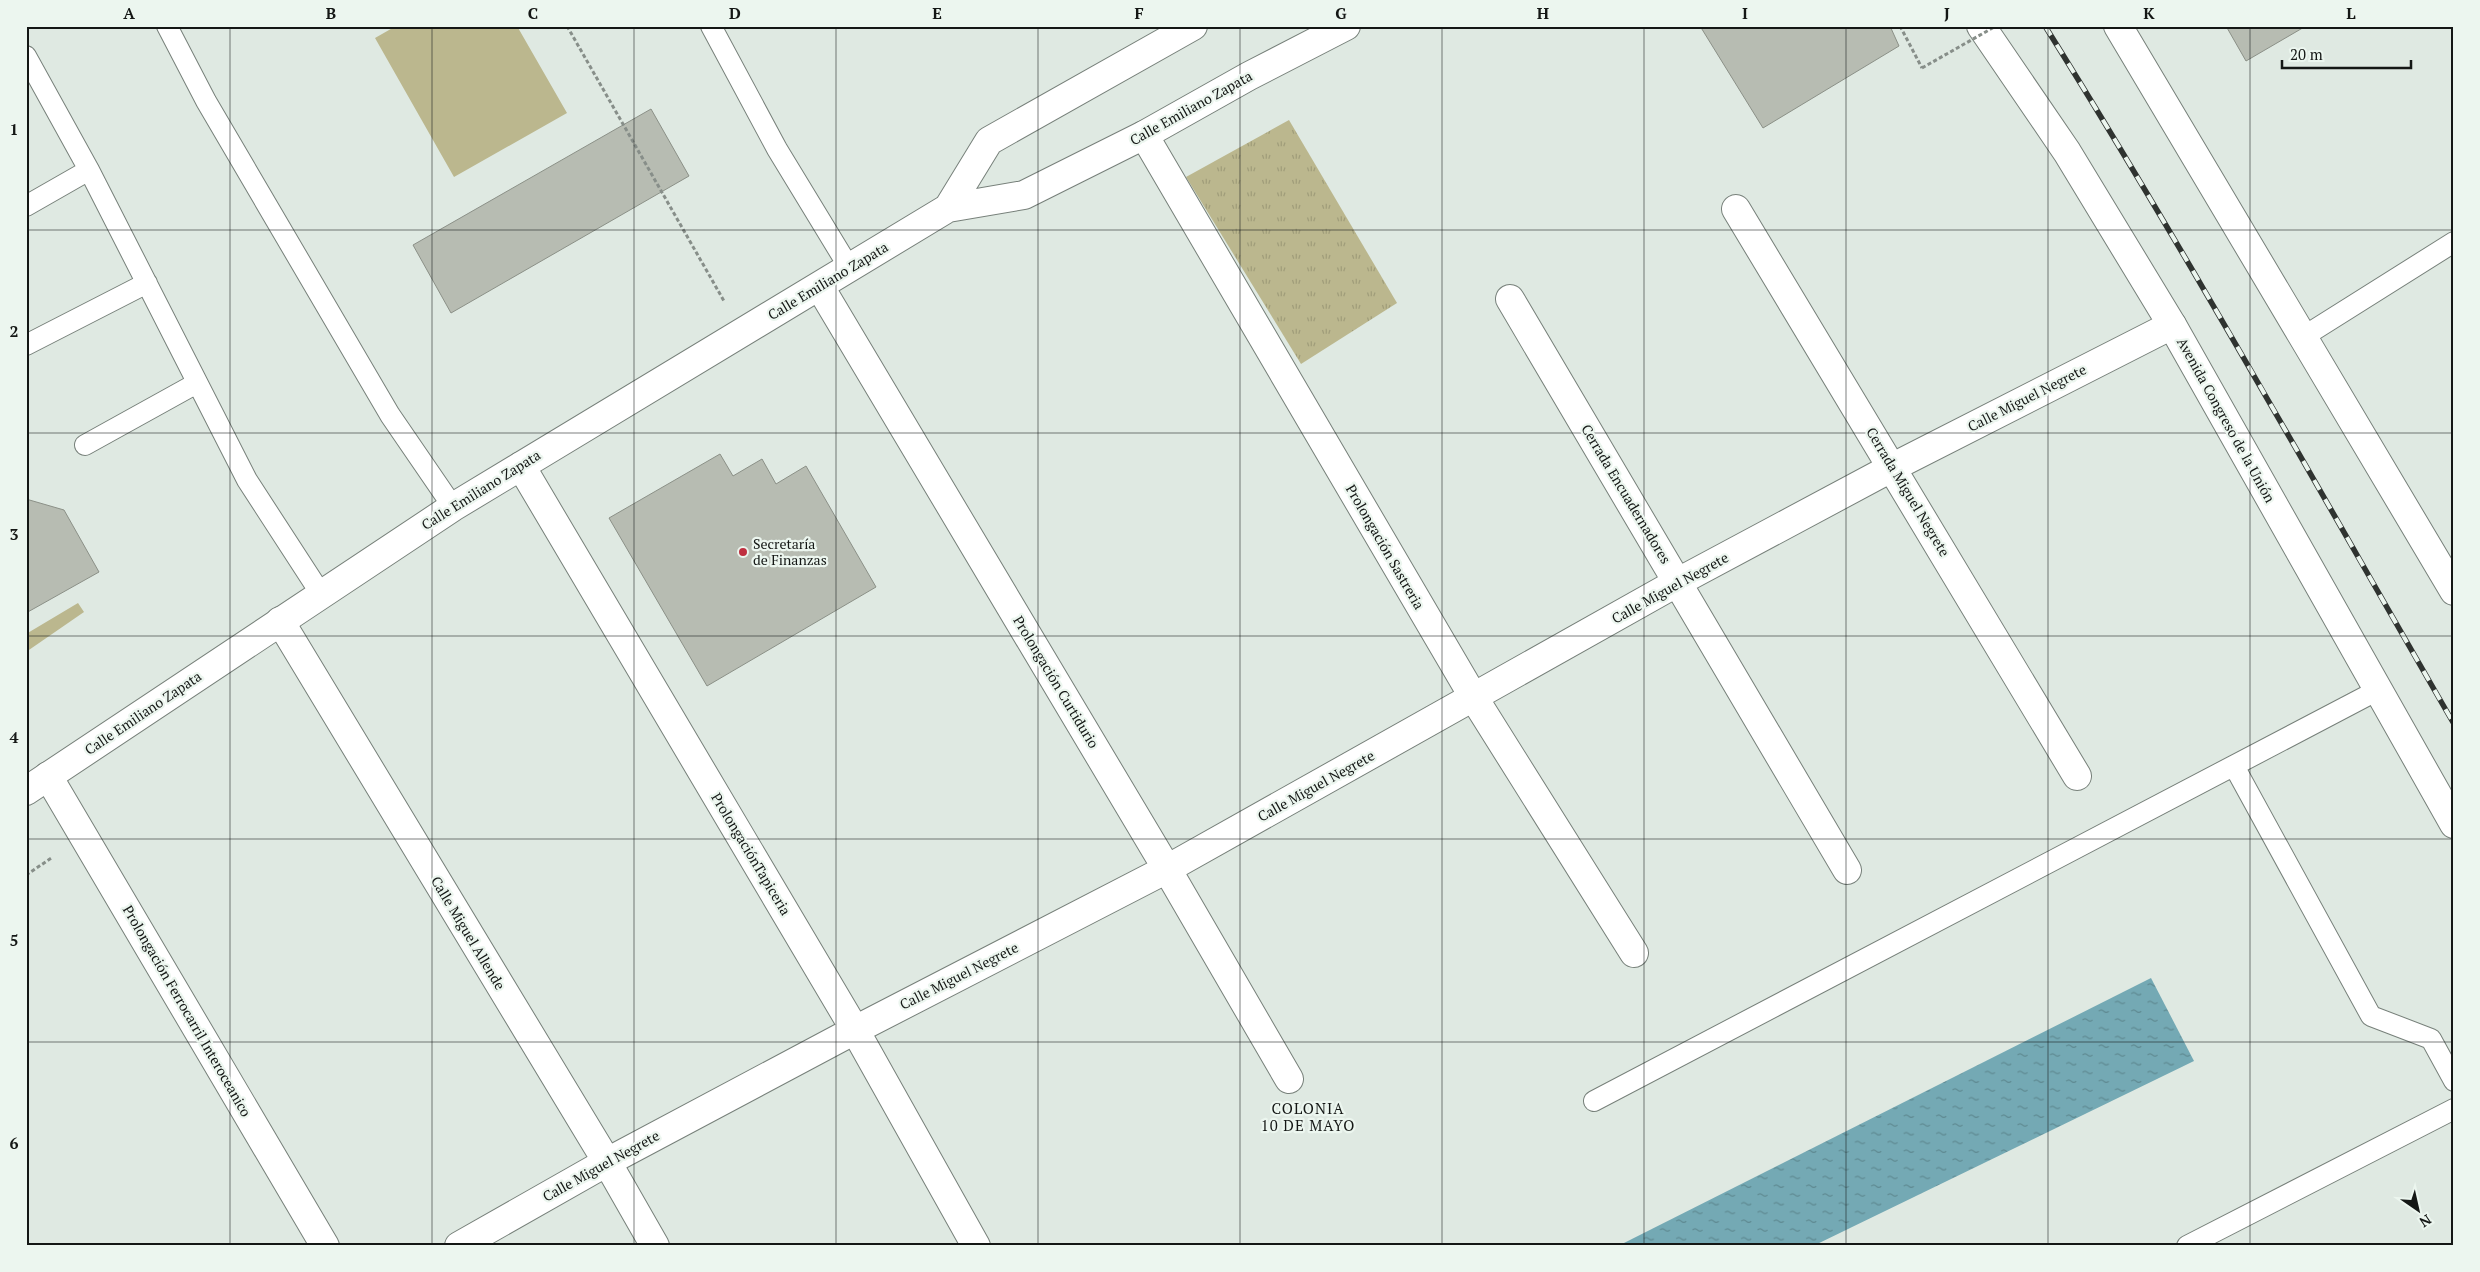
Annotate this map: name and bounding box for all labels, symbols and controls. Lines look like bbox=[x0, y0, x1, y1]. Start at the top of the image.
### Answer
text: A bbox=[123, 2, 135, 24]
text: B bbox=[326, 2, 336, 24]
text: C bbox=[528, 2, 538, 24]
text: D bbox=[729, 2, 741, 24]
text: E bbox=[932, 2, 942, 24]
text: F bbox=[1134, 2, 1144, 24]
text: G bbox=[1335, 2, 1347, 24]
text: H bbox=[1537, 2, 1549, 24]
text: I bbox=[1742, 2, 1748, 24]
text: J bbox=[1944, 2, 1950, 24]
text: K bbox=[2143, 2, 2155, 24]
text: L bbox=[2346, 2, 2356, 24]
scale bar bbox=[2282, 38, 2411, 70]
text: 20 m bbox=[2290, 44, 2323, 64]
street label: Calle Emiliano Zapata bbox=[1126, 66, 1255, 149]
text: 1 bbox=[9, 118, 19, 140]
street label: Calle Emiliano Zapata bbox=[764, 237, 891, 324]
text: 2 bbox=[9, 320, 19, 342]
street label: Avenida Congreso de la Unión bbox=[2173, 334, 2280, 506]
street label: Calle Miguel Negrete bbox=[1964, 359, 2089, 436]
street label: Cerrada Encuadernadores bbox=[1577, 421, 1676, 567]
street label: Cerrada Miguel Negrete bbox=[1862, 424, 1955, 560]
street label: Calle Emiliano Zapata bbox=[418, 445, 544, 534]
street label: Prolongación Sastreria bbox=[1342, 481, 1429, 613]
text: 3 bbox=[9, 523, 19, 545]
place label: Secretaría de Finanzas bbox=[753, 534, 827, 569]
marker: Secretaría de Finanzas bbox=[737, 546, 749, 558]
street label: Calle Miguel Negrete bbox=[1608, 548, 1732, 628]
street label: Prolongación Curtidurio bbox=[1009, 612, 1104, 752]
street label: Calle Emiliano Zapata bbox=[81, 666, 205, 759]
text: 4 bbox=[9, 726, 19, 748]
street label: Calle Miguel Negrete bbox=[1254, 746, 1378, 826]
street label: ProlongaciónTapiceria bbox=[707, 789, 796, 919]
street label: Calle Miguel Allende bbox=[427, 872, 510, 993]
street label: Prolongación Ferrocarril Interoceanico bbox=[119, 902, 256, 1120]
text: 5 bbox=[9, 929, 19, 951]
street label: Calle Miguel Negrete bbox=[896, 937, 1021, 1014]
district label: COLONIA 10 DE MAYO bbox=[1261, 1098, 1355, 1135]
street label: Calle Miguel Negrete bbox=[539, 1126, 663, 1206]
text: 6 bbox=[9, 1132, 19, 1154]
north arrow bbox=[2392, 1184, 2442, 1234]
text: N bbox=[2416, 1210, 2435, 1232]

